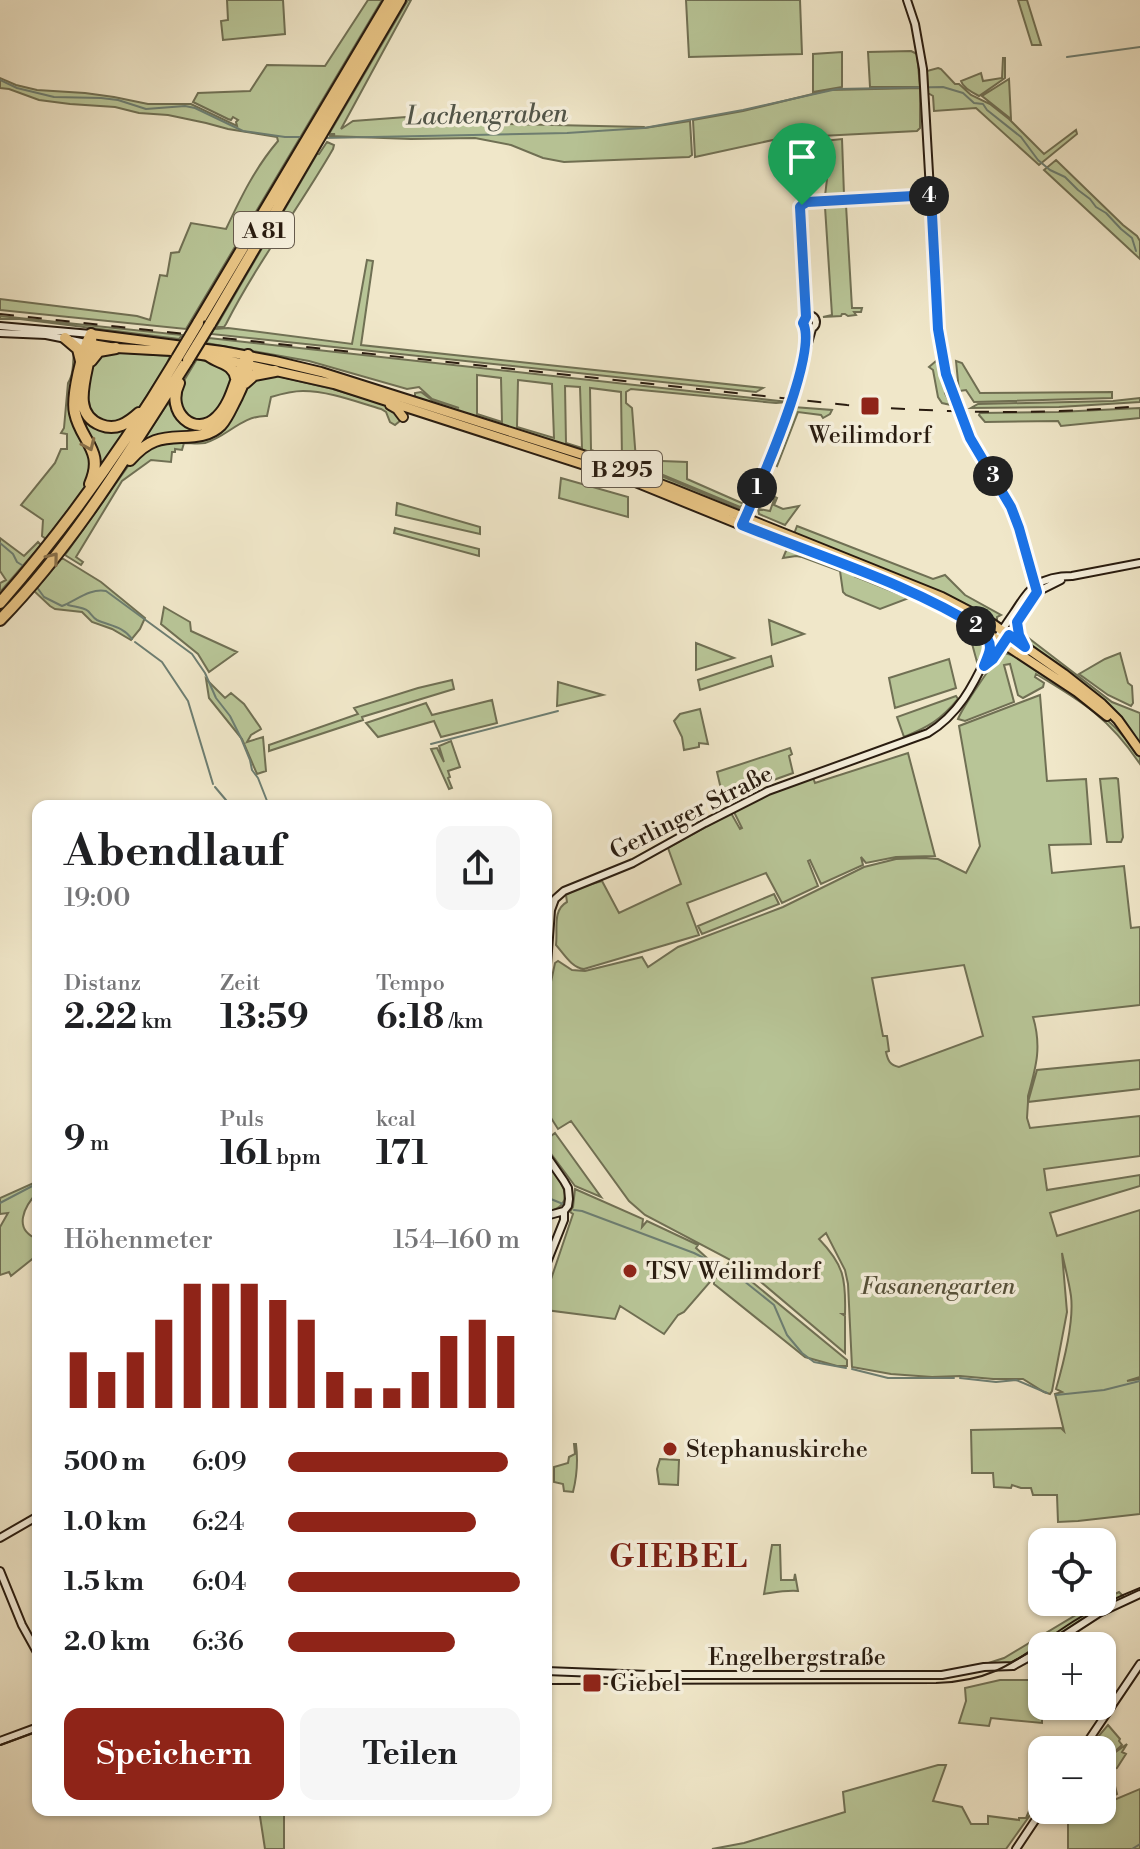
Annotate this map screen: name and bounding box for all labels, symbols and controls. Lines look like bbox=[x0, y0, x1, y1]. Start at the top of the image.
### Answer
water label: Lachengraben bbox=[405, 98, 569, 132]
pin bbox=[768, 123, 836, 205]
icon: arrive bbox=[780, 135, 824, 179]
pin: 4 bbox=[909, 176, 949, 216]
text: 4 bbox=[922, 182, 936, 209]
road number: A 81 bbox=[234, 212, 294, 248]
marker: Weilimdorf bbox=[859, 395, 881, 417]
place label: Weilimdorf bbox=[807, 421, 933, 451]
one-way arrow bbox=[80, 437, 96, 452]
road number: B 295 bbox=[582, 451, 662, 487]
pin: 3 bbox=[973, 456, 1013, 496]
text: 3 bbox=[986, 462, 1000, 489]
pin: 1 bbox=[737, 468, 777, 508]
text: 1 bbox=[752, 474, 762, 501]
one-way arrow bbox=[44, 552, 58, 567]
pin: 2 bbox=[956, 606, 996, 646]
text: 2 bbox=[969, 612, 983, 639]
street label: Gerlinger Straße bbox=[605, 759, 778, 867]
text: Abendlauf bbox=[64, 824, 284, 879]
button: share bbox=[436, 826, 520, 910]
text: 19:00 bbox=[64, 882, 130, 914]
text: Distanz bbox=[64, 970, 141, 997]
text: Zeit bbox=[220, 970, 260, 997]
text: Tempo bbox=[376, 970, 445, 997]
text: 2.22 bbox=[64, 997, 137, 1039]
text: 13:59 bbox=[220, 997, 309, 1039]
text: 6:18 bbox=[376, 997, 444, 1039]
text: km bbox=[137, 1008, 172, 1035]
text: /km bbox=[444, 1008, 484, 1035]
text: Puls bbox=[220, 1106, 264, 1133]
text: kcal bbox=[376, 1106, 416, 1133]
text: 9 bbox=[64, 1119, 85, 1161]
text: m bbox=[85, 1130, 109, 1157]
text: 161 bbox=[220, 1133, 272, 1175]
text: 171 bbox=[376, 1133, 428, 1175]
text: bpm bbox=[272, 1144, 321, 1171]
text: Höhenmeter bbox=[64, 1224, 213, 1256]
text: 154–160 m bbox=[393, 1224, 520, 1256]
place label: TSV Weilimdorf bbox=[646, 1257, 822, 1287]
marker: TSV Weilimdorf bbox=[621, 1262, 639, 1280]
park label: Fasanengarten bbox=[861, 1272, 1016, 1302]
place label: Stephanuskirche bbox=[686, 1435, 868, 1465]
marker: Stephanuskirche bbox=[661, 1440, 679, 1458]
text: 500 m bbox=[64, 1446, 146, 1478]
text: 6:09 bbox=[192, 1446, 247, 1478]
text: 1.0 km bbox=[64, 1506, 147, 1538]
text: 6:24 bbox=[192, 1506, 244, 1538]
map controls bbox=[1028, 1528, 1116, 1824]
button: locate bbox=[1028, 1528, 1116, 1616]
district label: GIEBEL bbox=[609, 1537, 749, 1577]
text: 1.5 km bbox=[64, 1566, 144, 1598]
text: 6:04 bbox=[192, 1566, 246, 1598]
text: 2.0 km bbox=[64, 1626, 150, 1658]
text: 6:36 bbox=[192, 1626, 244, 1658]
button: + bbox=[1028, 1632, 1116, 1720]
street label: Engelbergstraße bbox=[708, 1643, 886, 1673]
place label: Giebel bbox=[610, 1669, 681, 1699]
marker: Giebel bbox=[581, 1672, 603, 1694]
button: Speichern bbox=[64, 1708, 284, 1800]
button: Teilen bbox=[300, 1708, 520, 1800]
button: − bbox=[1028, 1736, 1116, 1824]

